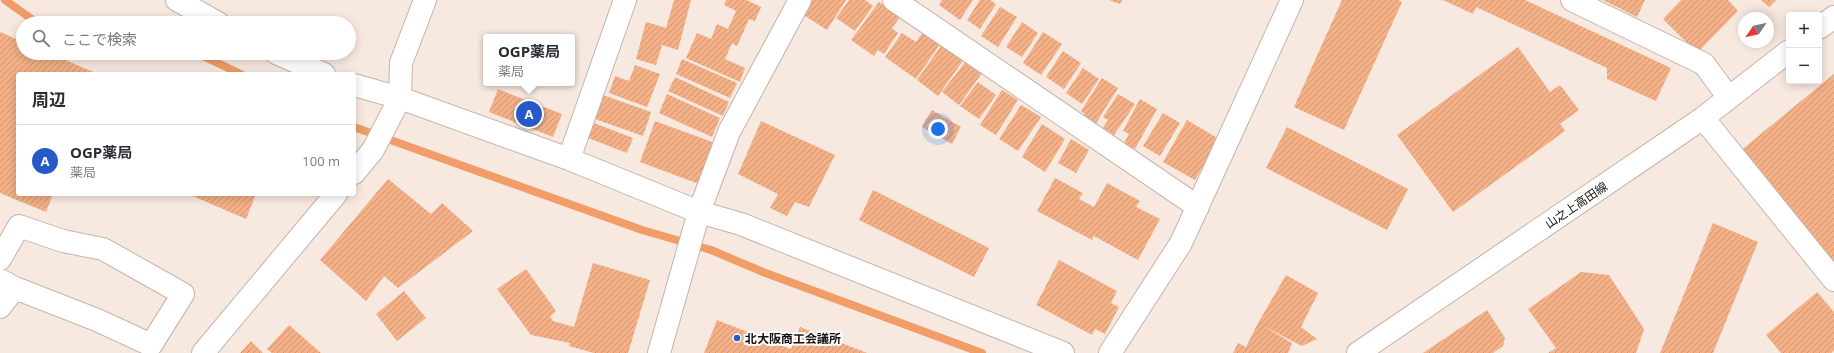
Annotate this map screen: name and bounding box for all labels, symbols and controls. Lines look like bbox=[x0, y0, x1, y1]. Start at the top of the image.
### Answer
north arrow bbox=[1738, 12, 1774, 48]
map controls bbox=[1786, 12, 1822, 84]
button: + bbox=[1786, 12, 1822, 48]
search box bbox=[16, 16, 356, 60]
icon: search bbox=[30, 27, 52, 49]
text: ここで検索 bbox=[62, 29, 137, 49]
popup bbox=[483, 34, 575, 86]
text: OGP薬局 bbox=[498, 41, 560, 61]
button: − bbox=[1786, 48, 1822, 84]
text: 薬局 bbox=[498, 62, 524, 80]
text: 周辺 bbox=[32, 88, 66, 111]
pin: A bbox=[516, 99, 542, 129]
your location bbox=[928, 119, 948, 139]
text: OGP薬局 bbox=[70, 142, 132, 162]
text: A bbox=[41, 152, 49, 170]
text: 100 m bbox=[302, 152, 340, 170]
text: 薬局 bbox=[70, 163, 96, 181]
street label: 山之上高田線 bbox=[1541, 178, 1611, 232]
place label: 北大阪商工会議所 bbox=[745, 330, 841, 347]
marker: 北大阪商工会議所 bbox=[732, 333, 742, 343]

